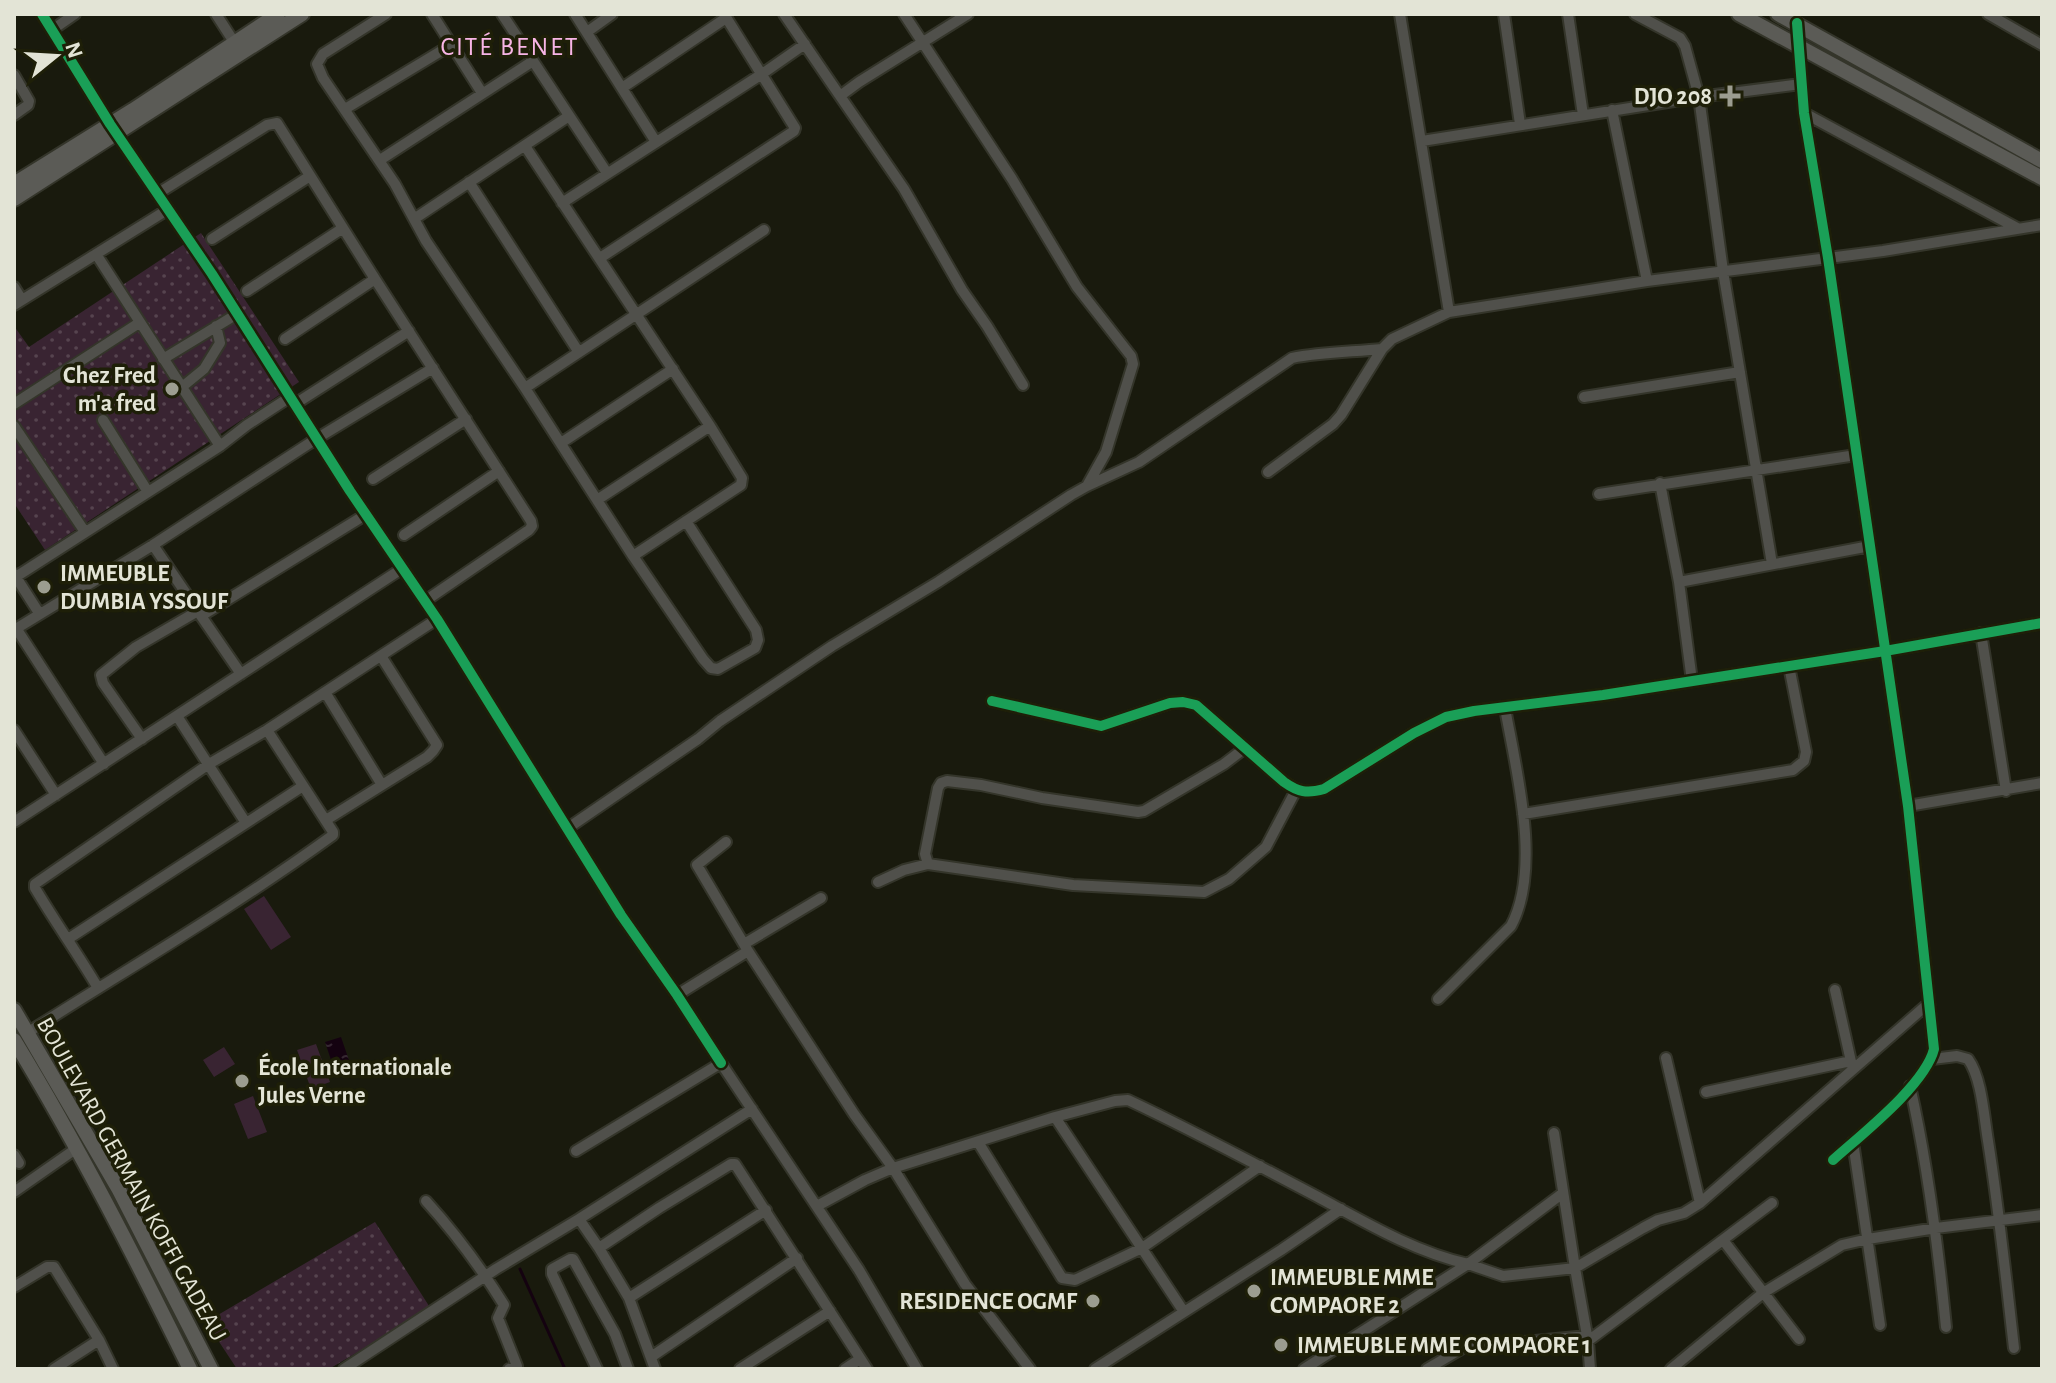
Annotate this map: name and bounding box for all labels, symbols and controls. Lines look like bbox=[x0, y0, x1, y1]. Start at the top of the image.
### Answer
north arrow bbox=[16, 16, 96, 96]
district label: CITÉ BENET bbox=[440, 32, 580, 60]
text: N bbox=[61, 39, 87, 61]
place label: DJO 208 bbox=[1634, 85, 1712, 109]
marker: DJO 208 bbox=[1719, 85, 1741, 107]
place label: Chez Fred m'a fred bbox=[63, 364, 156, 416]
marker: Chez Fred m'a fred bbox=[163, 380, 181, 398]
place label: IMMEUBLE DUMBIA YSSOUF bbox=[60, 562, 229, 614]
marker: IMMEUBLE DUMBIA YSSOUF bbox=[35, 578, 53, 596]
street label: BOULEVARD GERMAIN KOFFI GADEAU bbox=[32, 1014, 230, 1345]
place label: École Internationale Jules Verne bbox=[258, 1052, 452, 1108]
marker: École Internationale Jules Verne bbox=[233, 1072, 251, 1090]
place label: IMMEUBLE MME COMPAORE 2 bbox=[1270, 1266, 1433, 1318]
marker: IMMEUBLE MME COMPAORE 2 bbox=[1245, 1282, 1263, 1300]
place label: RESIDENCE OGMF bbox=[899, 1290, 1078, 1314]
marker: RESIDENCE OGMF bbox=[1084, 1292, 1102, 1310]
place label: IMMEUBLE MME COMPAORE 1 bbox=[1297, 1334, 1591, 1358]
marker: IMMEUBLE MME COMPAORE 1 bbox=[1272, 1336, 1290, 1354]

